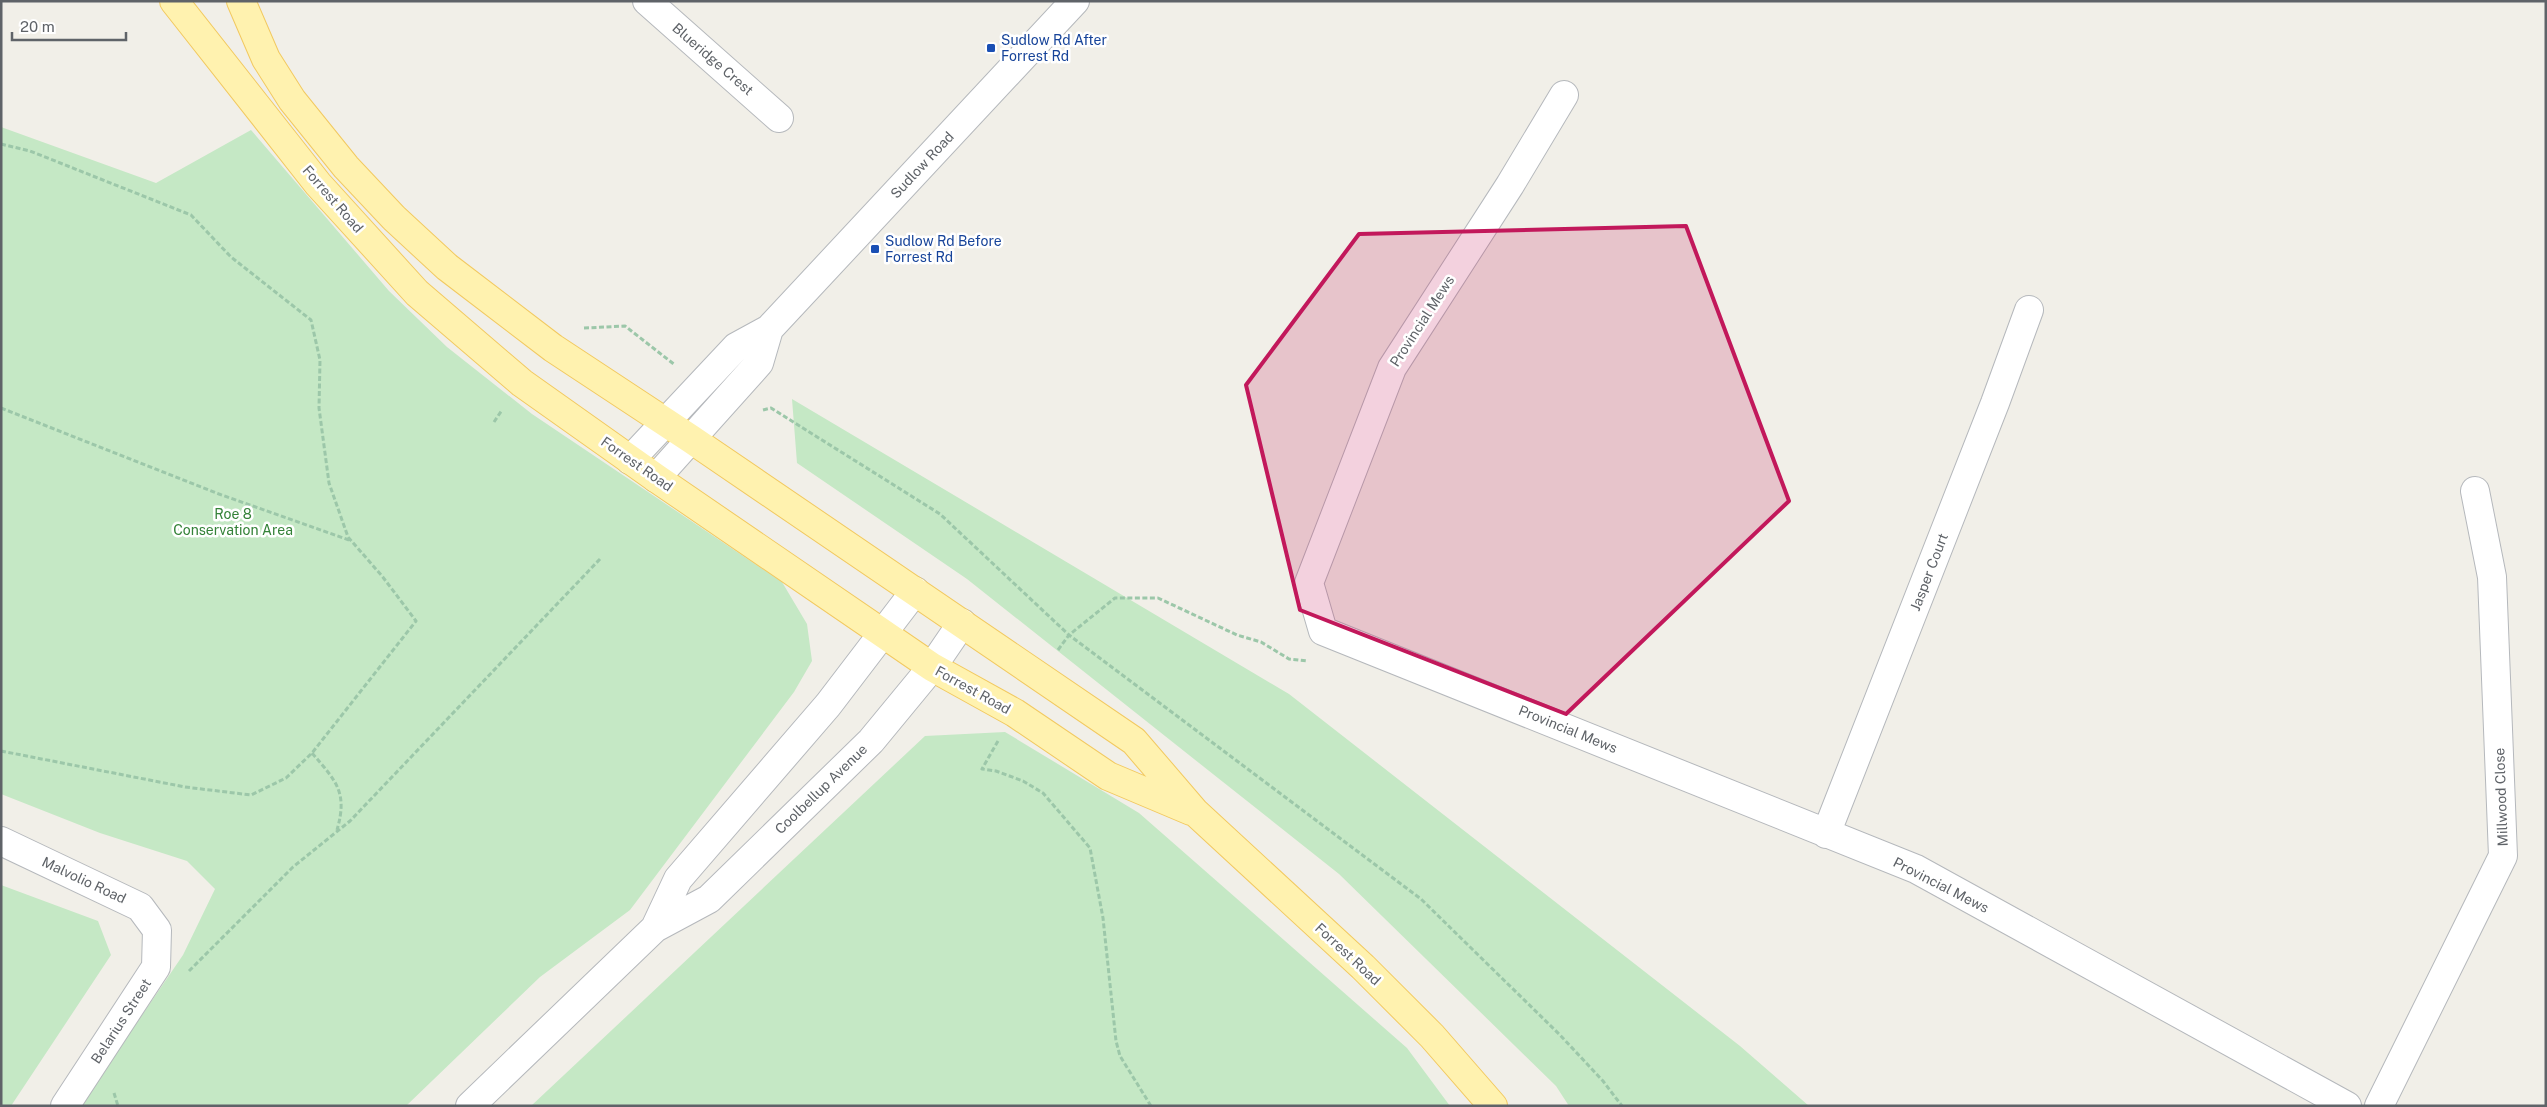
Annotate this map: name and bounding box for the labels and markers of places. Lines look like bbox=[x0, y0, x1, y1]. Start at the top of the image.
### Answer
place label: Sudlow Rd After Forrest Rd bbox=[1001, 32, 1107, 64]
marker: Sudlow Rd After Forrest Rd bbox=[985, 42, 997, 54]
place label: Sudlow Rd Before Forrest Rd bbox=[885, 233, 1002, 265]
marker: Sudlow Rd Before Forrest Rd bbox=[869, 243, 881, 255]

